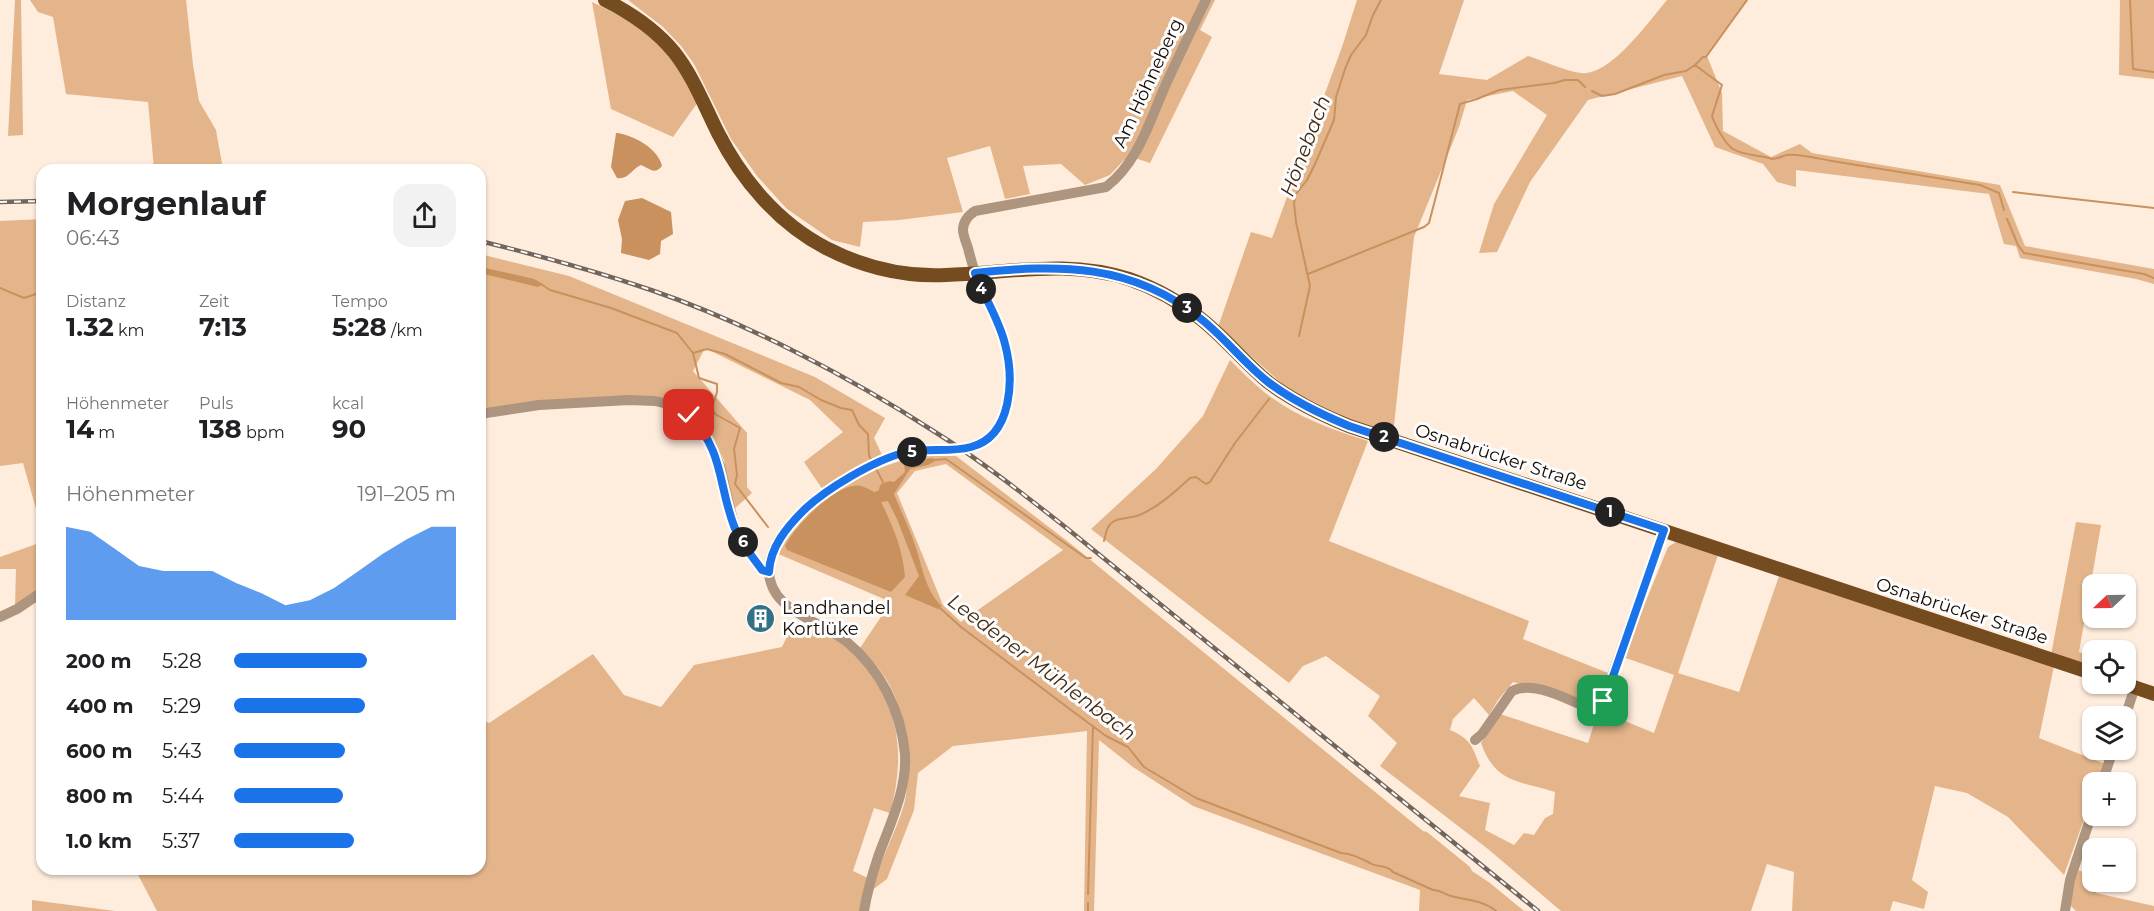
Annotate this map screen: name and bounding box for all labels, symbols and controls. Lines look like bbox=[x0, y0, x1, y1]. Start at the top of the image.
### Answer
street label: Am Höhneberg bbox=[1108, 15, 1188, 151]
water label: Hönebach bbox=[1275, 92, 1335, 200]
text: Morgenlauf bbox=[66, 183, 266, 223]
button: share bbox=[393, 184, 456, 247]
text: 06:43 bbox=[66, 226, 120, 250]
pin: 4 bbox=[966, 274, 996, 304]
text: 4 bbox=[975, 279, 987, 298]
text: Distanz bbox=[66, 292, 126, 311]
text: Zeit bbox=[199, 292, 230, 311]
text: Tempo bbox=[332, 292, 388, 311]
pin: 3 bbox=[1172, 293, 1202, 323]
text: 3 bbox=[1182, 298, 1192, 317]
text: 1.32 bbox=[66, 311, 114, 343]
text: 7:13 bbox=[199, 311, 247, 343]
text: 5:28 bbox=[332, 311, 387, 343]
text: km bbox=[114, 321, 145, 340]
text: /km bbox=[387, 321, 423, 340]
pin bbox=[663, 389, 714, 440]
text: Höhenmeter bbox=[66, 394, 169, 413]
text: Puls bbox=[199, 394, 233, 413]
text: kcal bbox=[332, 394, 364, 413]
icon: check bbox=[672, 398, 705, 431]
text: 14 bbox=[66, 413, 94, 445]
text: 138 bbox=[199, 413, 242, 445]
text: 90 bbox=[332, 413, 366, 445]
street label: Osnabrücker Straße bbox=[1412, 419, 1590, 495]
pin: 2 bbox=[1369, 422, 1399, 452]
text: m bbox=[94, 423, 115, 442]
text: bpm bbox=[242, 423, 285, 442]
text: 2 bbox=[1379, 427, 1389, 446]
pin: 5 bbox=[897, 437, 927, 467]
text: 5 bbox=[907, 442, 917, 461]
text: Höhenmeter bbox=[66, 482, 195, 506]
text: 191–205 m bbox=[357, 482, 456, 506]
pin: 1 bbox=[1595, 497, 1625, 527]
text: 1 bbox=[1607, 502, 1613, 521]
pin: 6 bbox=[728, 527, 758, 557]
text: 6 bbox=[738, 532, 748, 551]
street label: Osnabrücker Straße bbox=[1873, 573, 2051, 649]
north arrow bbox=[2082, 574, 2136, 628]
map controls bbox=[2082, 574, 2136, 892]
water label: Leedener Mühlenbach bbox=[943, 588, 1141, 746]
place label: Landhandel Kortlüke bbox=[782, 597, 890, 640]
building icon: Landhandel Kortlüke bbox=[745, 602, 777, 634]
button: locate bbox=[2082, 640, 2136, 694]
text: 200 m bbox=[66, 649, 132, 673]
text: 5:28 bbox=[162, 649, 202, 673]
pin bbox=[1577, 675, 1628, 726]
icon: arrive bbox=[1586, 684, 1619, 717]
text: 400 m bbox=[66, 694, 134, 718]
text: 5:29 bbox=[162, 694, 201, 718]
button: layers bbox=[2082, 706, 2136, 760]
text: 600 m bbox=[66, 739, 133, 763]
text: 5:43 bbox=[162, 739, 202, 763]
button: + bbox=[2082, 772, 2136, 826]
text: 800 m bbox=[66, 784, 133, 808]
text: 5:44 bbox=[162, 784, 204, 808]
text: 1.0 km bbox=[66, 829, 132, 853]
text: 5:37 bbox=[162, 829, 200, 853]
button: − bbox=[2082, 838, 2136, 892]

